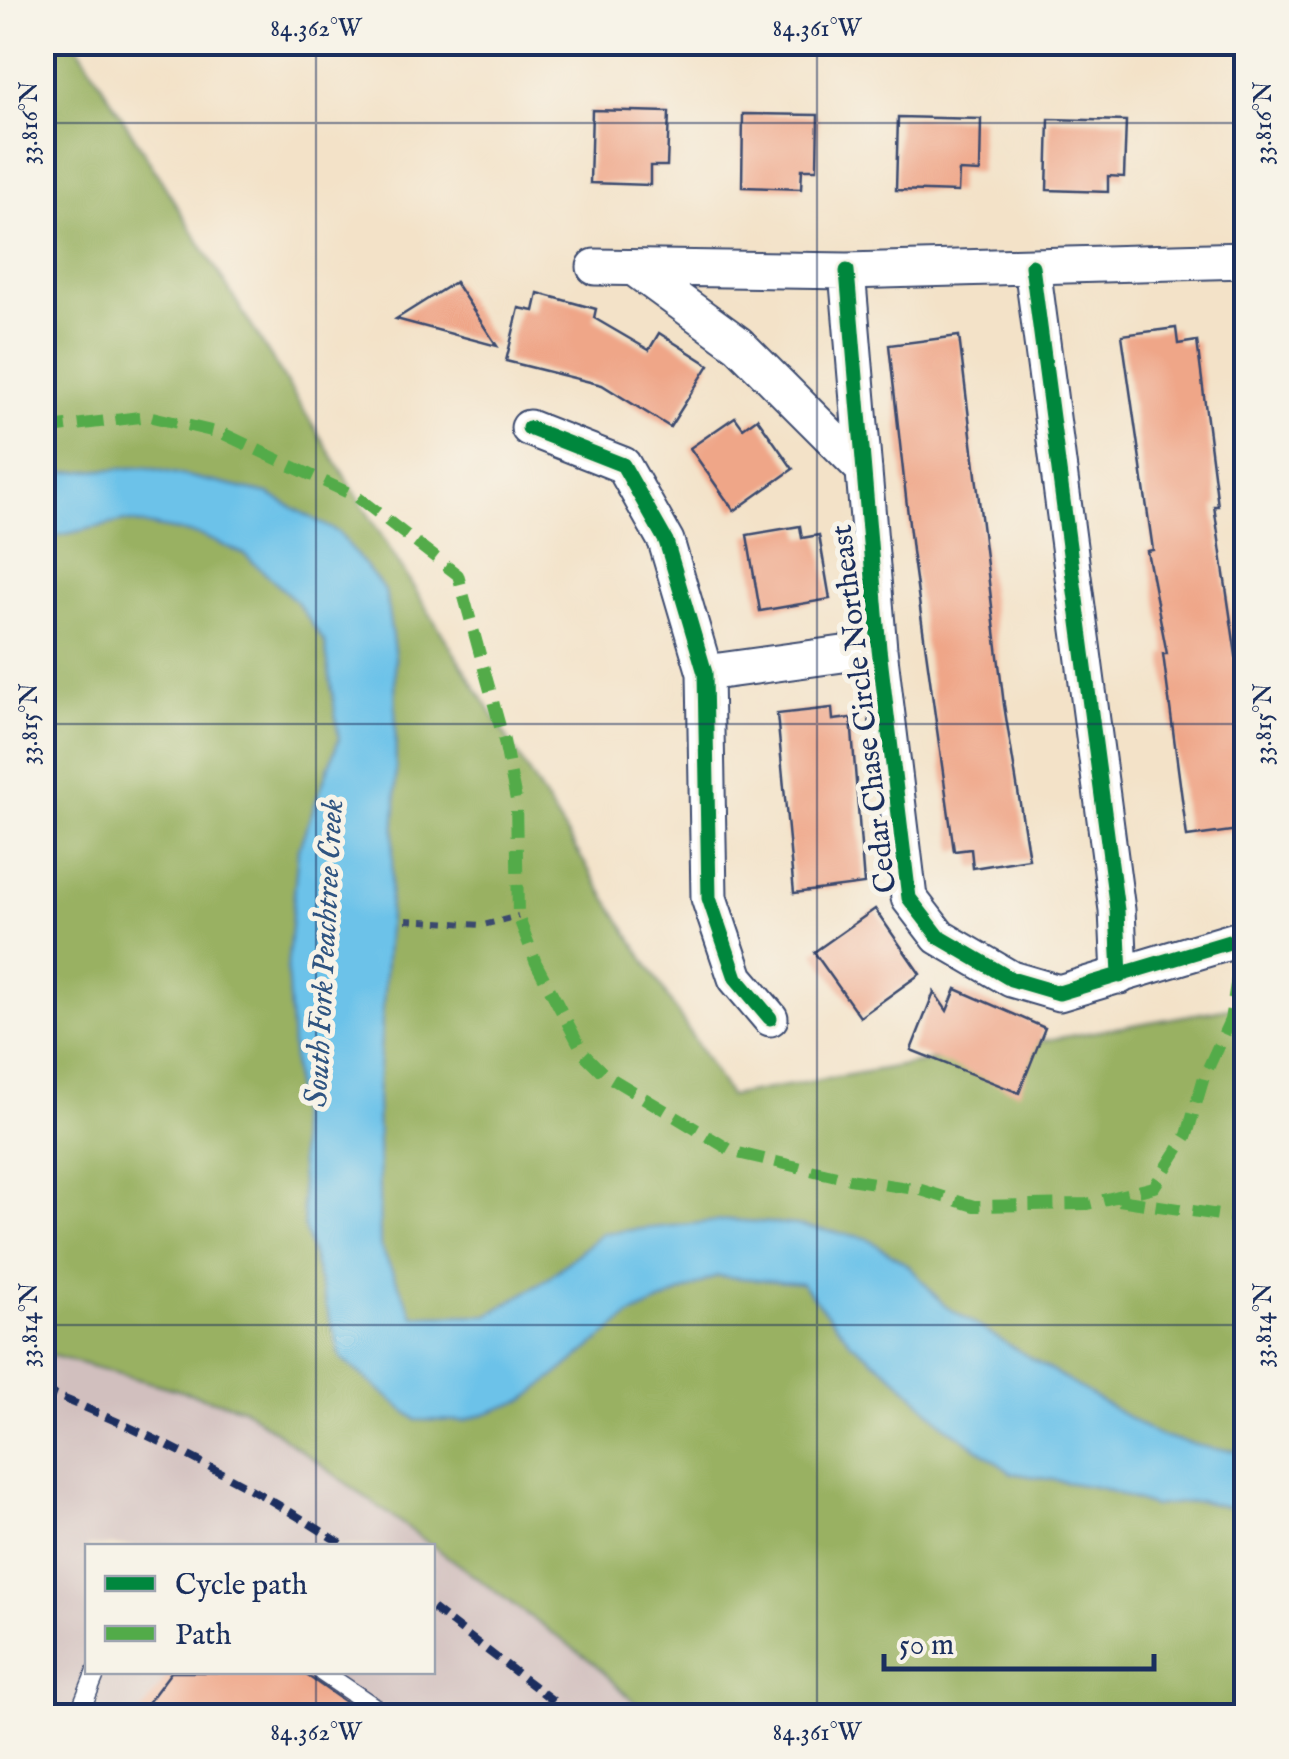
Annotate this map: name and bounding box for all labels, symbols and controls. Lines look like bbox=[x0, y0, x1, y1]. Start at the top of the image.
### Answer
text: 84.362°W bbox=[270, 13, 363, 45]
text: 84.361°W bbox=[773, 13, 863, 45]
text: 33.816°N bbox=[14, 81, 46, 165]
text: 33.816°N bbox=[1248, 81, 1280, 165]
street label: Cedar Chase Circle Northeast bbox=[824, 523, 906, 895]
text: 33.815°N bbox=[14, 683, 46, 765]
text: 33.815°N bbox=[1248, 683, 1280, 765]
water label: South Fork Peachtree Creek bbox=[297, 798, 354, 1108]
text: 33.814°N bbox=[14, 1283, 46, 1367]
text: 33.814°N bbox=[1248, 1283, 1280, 1367]
legend bbox=[85, 1544, 435, 1674]
text: Cycle path bbox=[175, 1567, 308, 1605]
scale bar bbox=[884, 1609, 1154, 1671]
text: Path bbox=[175, 1617, 231, 1655]
text: 50 m bbox=[899, 1627, 954, 1665]
text: 84.362°W bbox=[270, 1717, 363, 1749]
text: 84.361°W bbox=[773, 1717, 863, 1749]

